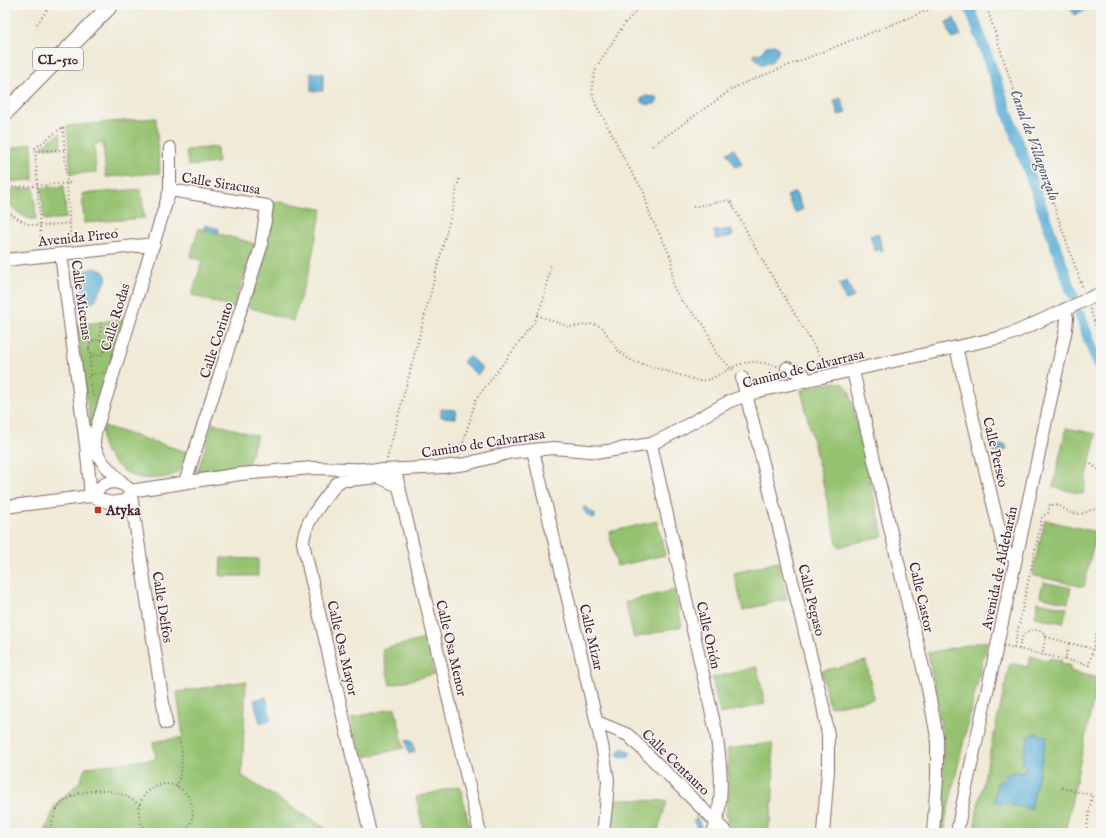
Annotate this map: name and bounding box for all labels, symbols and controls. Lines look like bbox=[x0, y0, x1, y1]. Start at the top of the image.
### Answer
road number: CL-510 bbox=[33, 48, 83, 70]
water label: Canal de Villagonzalo bbox=[1005, 87, 1063, 204]
street label: Calle Siracusa bbox=[180, 169, 262, 199]
street label: Avenida Pireo bbox=[36, 225, 119, 251]
street label: Calle Micenas bbox=[66, 259, 96, 342]
street label: Calle Rodas bbox=[97, 281, 135, 353]
street label: Calle Corinto bbox=[196, 299, 238, 381]
street label: Camino de Calvarrasa bbox=[740, 345, 867, 393]
street label: Calle Perseo bbox=[978, 415, 1012, 490]
street label: Camino de Calvarrasa bbox=[420, 425, 547, 463]
place label: Atyka bbox=[105, 502, 141, 520]
street label: Avenida de Aldebarán bbox=[978, 504, 1022, 633]
marker: Atyka bbox=[93, 505, 103, 515]
street label: Calle Castor bbox=[904, 560, 938, 634]
street label: Calle Pegaso bbox=[793, 562, 829, 639]
street label: Calle Delfos bbox=[147, 570, 177, 644]
street label: Calle Osa Menor bbox=[431, 598, 471, 698]
street label: Calle Osa Mayor bbox=[322, 599, 362, 698]
street label: Calle Orión bbox=[692, 600, 725, 671]
street label: Calle Mizar bbox=[575, 602, 607, 672]
street label: Calle Centauro bbox=[637, 726, 713, 800]

